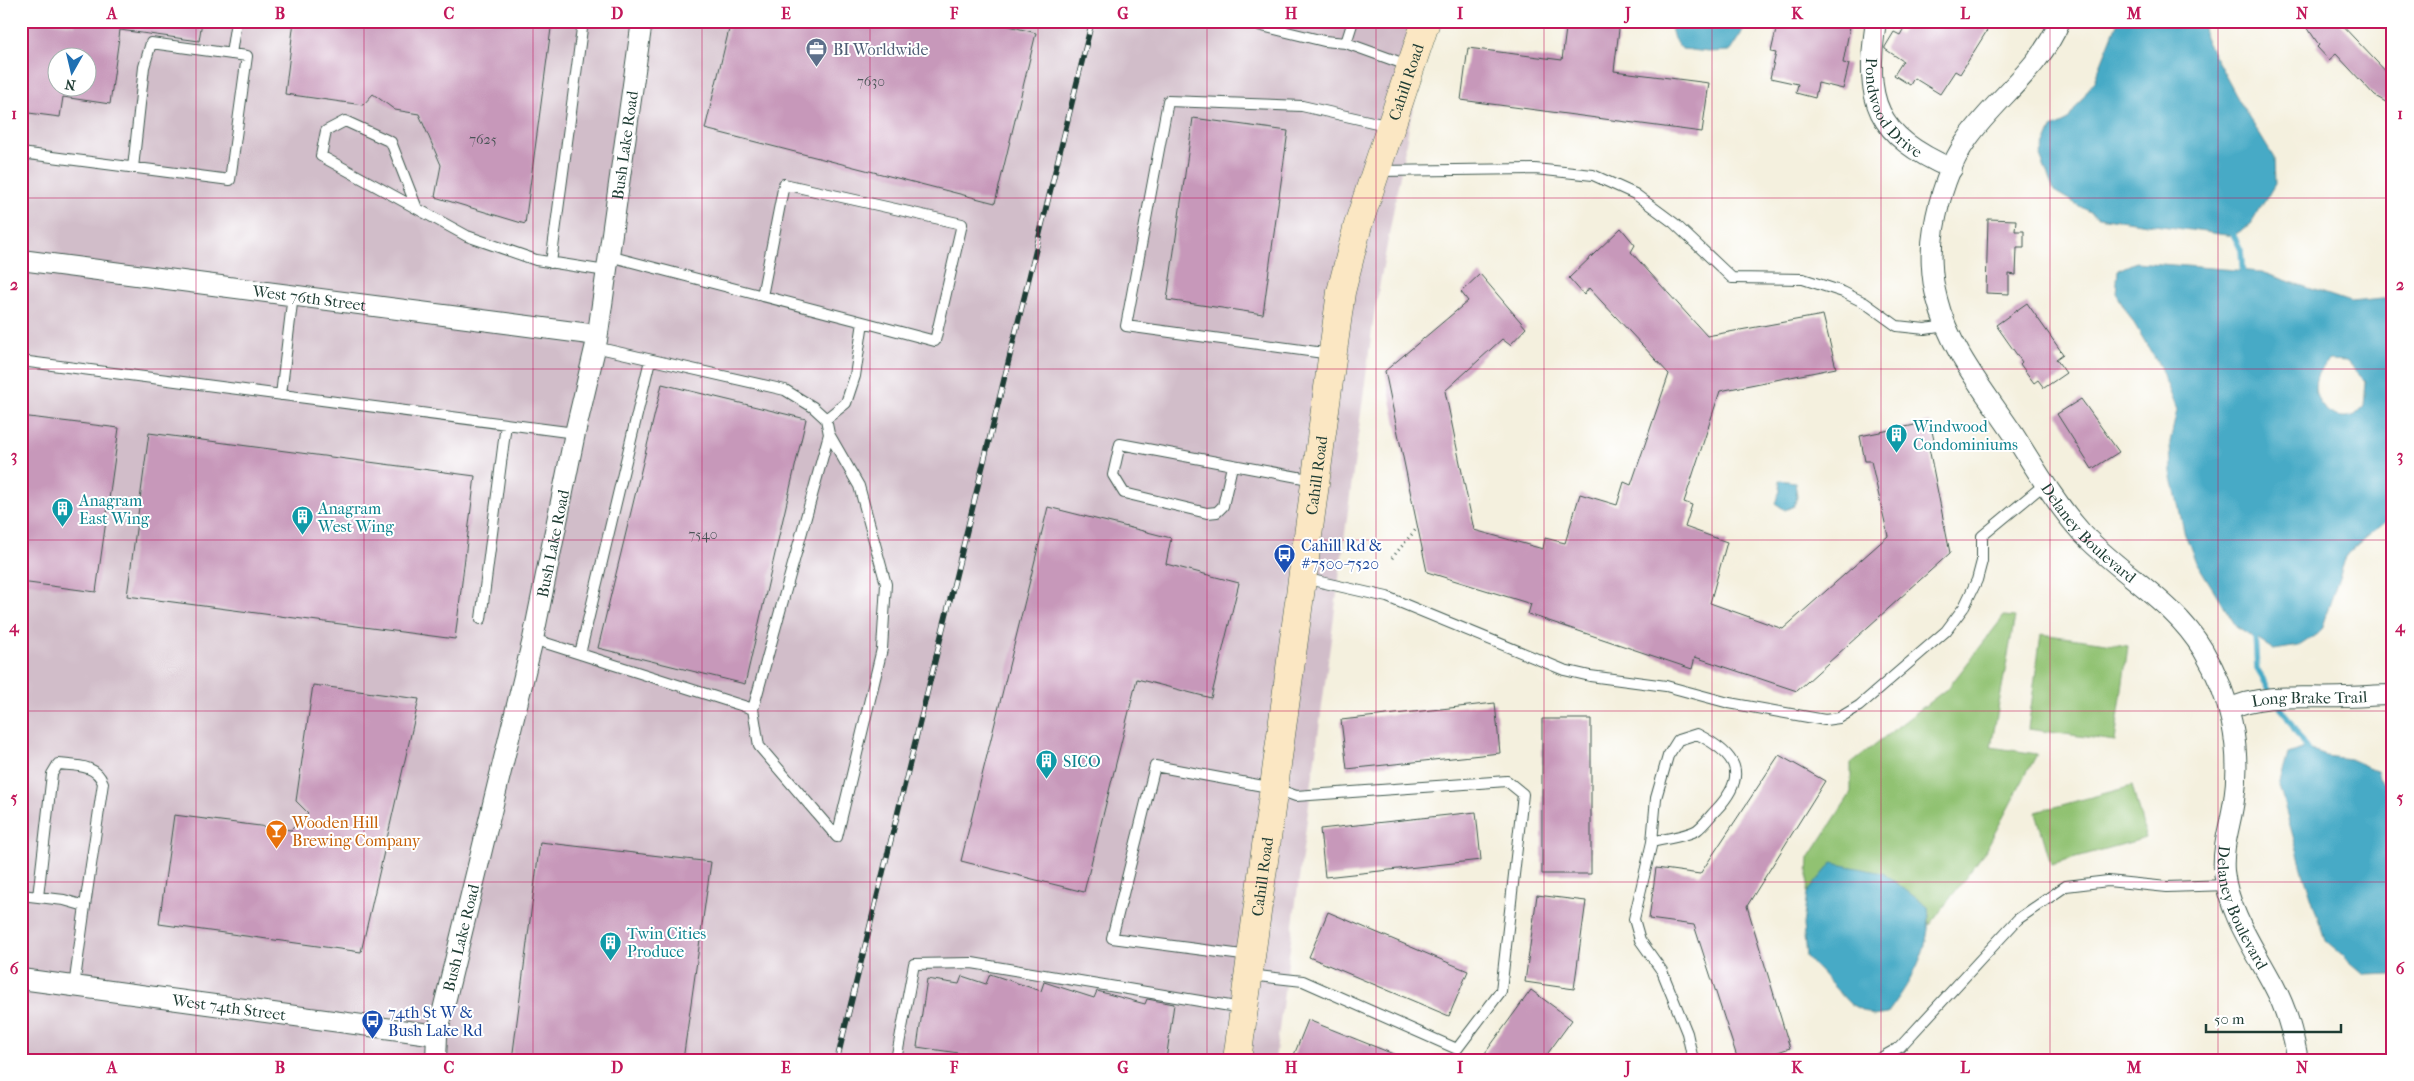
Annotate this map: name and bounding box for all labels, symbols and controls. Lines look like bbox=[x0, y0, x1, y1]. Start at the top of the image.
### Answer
text: A bbox=[106, 4, 118, 23]
text: B bbox=[275, 4, 285, 23]
text: C bbox=[444, 4, 455, 23]
text: D bbox=[611, 4, 623, 23]
text: E bbox=[781, 4, 791, 23]
text: F bbox=[949, 4, 959, 23]
text: G bbox=[1117, 4, 1129, 23]
text: H bbox=[1285, 4, 1298, 23]
text: I bbox=[1457, 4, 1464, 23]
text: J bbox=[1623, 4, 1631, 24]
text: K bbox=[1791, 4, 1804, 23]
text: L bbox=[1960, 4, 1970, 23]
text: M bbox=[2126, 4, 2142, 23]
text: N bbox=[2296, 4, 2309, 23]
office icon: BI Worldwide bbox=[805, 37, 829, 68]
place label: BI Worldwide bbox=[833, 40, 928, 59]
street label: Cahill Road bbox=[1385, 41, 1428, 123]
north arrow bbox=[48, 48, 98, 98]
street label: Pondwood Drive bbox=[1862, 57, 1926, 162]
house number: 7630 bbox=[857, 73, 885, 90]
text: N bbox=[63, 75, 77, 94]
street label: Bush Lake Road bbox=[608, 89, 642, 201]
text: 1 bbox=[11, 104, 17, 123]
text: 1 bbox=[2397, 104, 2403, 123]
house number: 7625 bbox=[469, 131, 497, 148]
text: 2 bbox=[10, 275, 18, 294]
text: 2 bbox=[2396, 275, 2404, 294]
street label: West 76th Street bbox=[251, 281, 368, 315]
place label: Windwood Condominiums bbox=[1912, 417, 2018, 454]
building icon: Windwood Condominiums bbox=[1885, 423, 1909, 454]
street label: Cahill Road bbox=[1302, 434, 1331, 516]
text: 3 bbox=[11, 446, 17, 466]
text: 3 bbox=[2397, 446, 2403, 466]
street label: Delaney Boulevard bbox=[2037, 479, 2140, 587]
street label: Bush Lake Road bbox=[533, 488, 573, 599]
place label: Anagram East Wing bbox=[78, 491, 150, 528]
building icon: Anagram East Wing bbox=[51, 497, 75, 528]
place label: Anagram West Wing bbox=[317, 499, 394, 536]
building icon: Anagram West Wing bbox=[290, 505, 314, 536]
house number: 7540 bbox=[689, 526, 717, 543]
place label: Cahill Rd & #7500-7520 bbox=[1301, 536, 1382, 573]
bus stop icon: Cahill Rd & #7500-7520 bbox=[1273, 542, 1297, 573]
text: 4 bbox=[8, 617, 20, 637]
text: 4 bbox=[2394, 617, 2406, 637]
street label: Long Brake Trail bbox=[2250, 687, 2369, 711]
building icon: SICO bbox=[1035, 749, 1059, 780]
place label: SICO bbox=[1063, 752, 1101, 771]
text: 5 bbox=[11, 788, 18, 807]
text: 5 bbox=[2397, 788, 2404, 807]
place label: Wooden Hill Brewing Company bbox=[291, 813, 421, 850]
bar icon: Wooden Hill Brewing Company bbox=[264, 819, 288, 850]
street label: Cahill Road bbox=[1248, 836, 1277, 918]
street label: Delaney Boulevard bbox=[2214, 845, 2272, 973]
street label: Bush Lake Road bbox=[439, 882, 483, 994]
place label: Twin Cities Produce bbox=[627, 924, 706, 961]
building icon: Twin Cities Produce bbox=[599, 930, 623, 961]
text: 6 bbox=[10, 959, 19, 978]
text: 6 bbox=[2396, 959, 2405, 978]
street label: West 74th Street bbox=[170, 990, 287, 1025]
scale bar bbox=[2206, 1001, 2342, 1033]
place label: 74th St W & Bush Lake Rd bbox=[388, 1003, 483, 1040]
bus stop icon: 74th St W & Bush Lake Rd bbox=[360, 1009, 384, 1040]
text: 50 m bbox=[2214, 1010, 2245, 1028]
text: A bbox=[106, 1058, 118, 1077]
text: B bbox=[275, 1058, 285, 1077]
text: C bbox=[444, 1058, 455, 1077]
text: D bbox=[611, 1058, 623, 1077]
text: E bbox=[781, 1058, 791, 1077]
text: F bbox=[949, 1058, 959, 1077]
text: G bbox=[1117, 1058, 1129, 1077]
text: H bbox=[1285, 1058, 1298, 1077]
text: I bbox=[1457, 1058, 1464, 1077]
text: J bbox=[1623, 1058, 1631, 1078]
text: K bbox=[1791, 1058, 1804, 1077]
text: L bbox=[1960, 1058, 1970, 1077]
text: M bbox=[2126, 1058, 2142, 1077]
text: N bbox=[2296, 1058, 2309, 1077]

